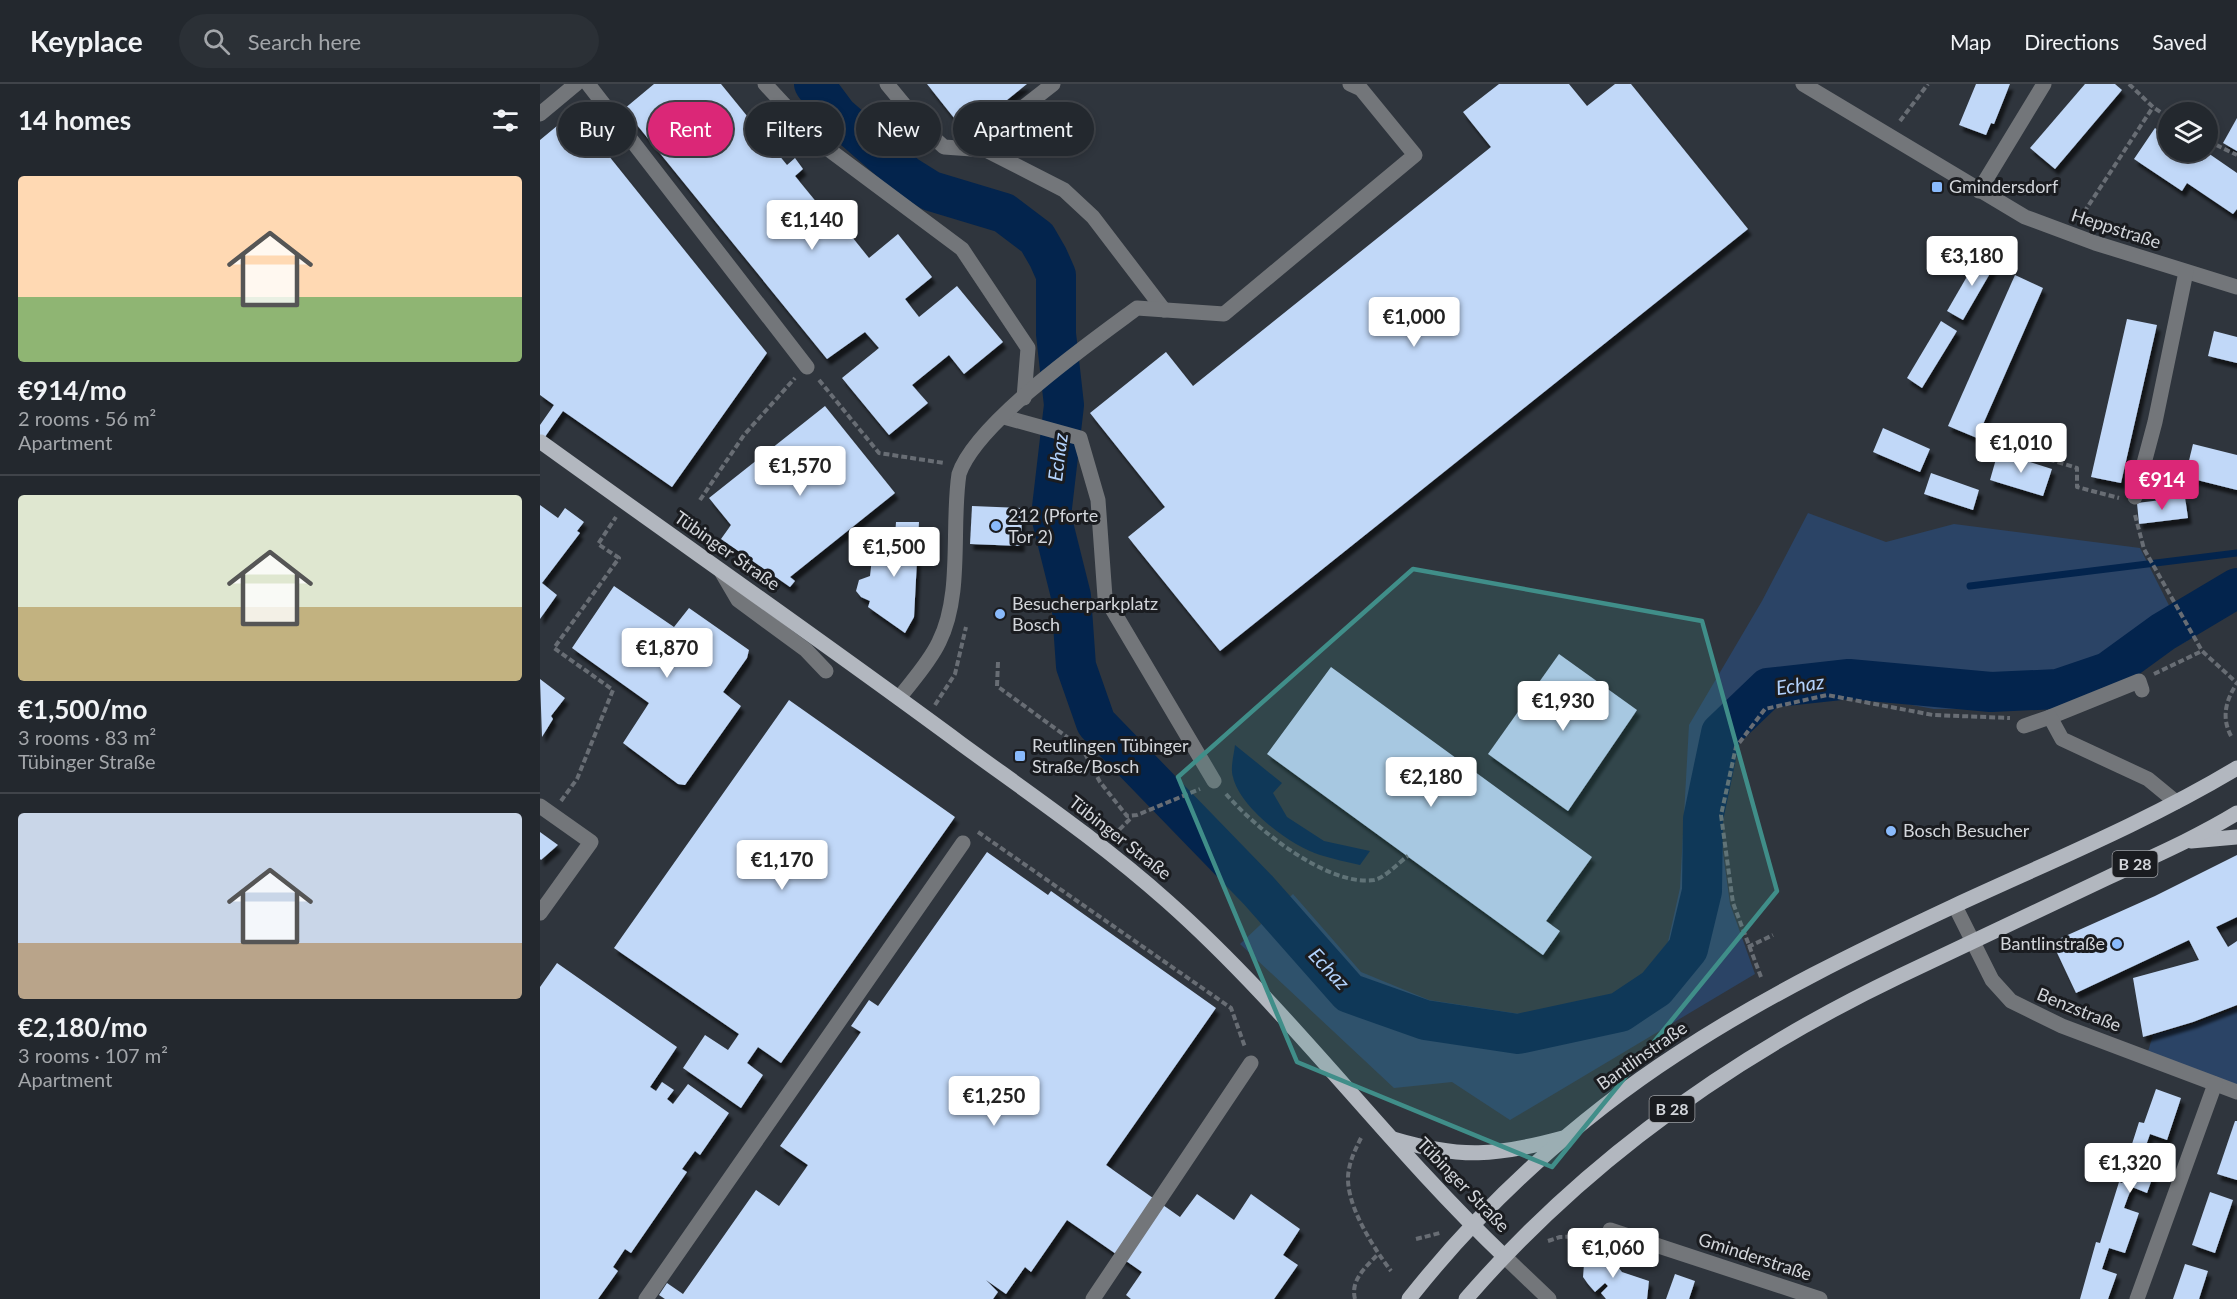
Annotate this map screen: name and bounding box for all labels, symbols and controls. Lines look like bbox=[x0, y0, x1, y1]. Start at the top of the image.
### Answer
search box bbox=[179, 14, 599, 68]
text: Keyplace bbox=[30, 24, 143, 58]
icon: search bbox=[200, 25, 233, 58]
text: Search here bbox=[248, 28, 361, 55]
text: Map bbox=[1950, 29, 1991, 54]
text: Directions bbox=[2024, 29, 2119, 54]
text: Saved bbox=[2152, 29, 2207, 54]
chip: Buy bbox=[558, 102, 636, 156]
chip: Rent bbox=[648, 102, 733, 156]
chip: Filters bbox=[745, 102, 844, 156]
chip: New bbox=[856, 102, 941, 156]
chip: Apartment bbox=[953, 102, 1094, 156]
map controls bbox=[2158, 102, 2218, 162]
button: layers bbox=[2158, 102, 2218, 162]
text: 14 homes bbox=[18, 104, 131, 136]
icon: filters bbox=[489, 104, 522, 137]
place label: Gmindersdorf bbox=[1949, 175, 2059, 197]
marker: Gmindersdorf bbox=[1930, 180, 1944, 194]
pin: €1,140 bbox=[763, 200, 861, 251]
street label: Heppstraße bbox=[2069, 203, 2164, 253]
text: €1,140 bbox=[781, 207, 843, 231]
icon: home bbox=[216, 215, 324, 323]
pin: €3,180 bbox=[1923, 236, 2021, 287]
text: €3,180 bbox=[1941, 243, 2003, 267]
pin: €1,000 bbox=[1365, 297, 1463, 348]
text: €1,000 bbox=[1383, 304, 1445, 328]
text: €914/mo bbox=[18, 374, 126, 406]
text: 2 rooms · 56 m² bbox=[18, 406, 156, 430]
pin: €1,010 bbox=[1972, 423, 2070, 474]
text: Apartment bbox=[18, 430, 112, 454]
text: €1,010 bbox=[1990, 430, 2052, 454]
water label: Echaz bbox=[1042, 431, 1072, 482]
pin: €1,570 bbox=[751, 446, 849, 497]
text: €1,570 bbox=[769, 453, 831, 477]
pin: €914 bbox=[2126, 460, 2198, 511]
text: €914 bbox=[2139, 467, 2185, 491]
place label: 212 (Pforte Tor 2) bbox=[1008, 504, 1098, 547]
street label: Tübinger Straße bbox=[671, 506, 785, 595]
marker: 212 (Pforte Tor 2) bbox=[989, 519, 1003, 533]
pin: €1,500 bbox=[845, 527, 943, 578]
icon: home bbox=[216, 534, 324, 642]
text: €1,500 bbox=[863, 534, 925, 558]
place label: Besucherparkplatz Bosch bbox=[1012, 592, 1158, 635]
marker: Besucherparkplatz Bosch bbox=[993, 607, 1007, 621]
pin: €1,870 bbox=[618, 628, 716, 679]
text: €1,870 bbox=[636, 635, 698, 659]
water label: Echaz bbox=[1774, 669, 1826, 699]
pin: €1,930 bbox=[1514, 681, 1612, 732]
text: €1,930 bbox=[1532, 688, 1594, 712]
text: €1,500/mo bbox=[18, 693, 148, 725]
text: 3 rooms · 83 m² bbox=[18, 725, 156, 749]
place label: Reutlingen Tübinger Straße/Bosch bbox=[1032, 734, 1189, 777]
text: Tübinger Straße bbox=[18, 749, 156, 773]
marker: Reutlingen Tübinger Straße/Bosch bbox=[1013, 749, 1027, 763]
pin: €2,180 bbox=[1382, 757, 1480, 808]
text: €2,180 bbox=[1400, 764, 1462, 788]
street label: Tübinger Straße bbox=[1065, 790, 1176, 884]
place label: Bosch Besucher bbox=[1903, 819, 2030, 841]
marker: Bosch Besucher bbox=[1884, 824, 1898, 838]
pin: €1,170 bbox=[733, 840, 831, 891]
text: €1,170 bbox=[751, 847, 813, 871]
road number: B 28 bbox=[2112, 851, 2158, 877]
icon: home bbox=[216, 852, 324, 960]
place label: Bantlinstraße bbox=[2000, 932, 2105, 954]
marker: Bantlinstraße bbox=[2110, 937, 2124, 951]
water label: Echaz bbox=[1304, 942, 1355, 995]
street label: Benzstraße bbox=[2034, 982, 2125, 1036]
text: €2,180/mo bbox=[18, 1011, 148, 1043]
street label: Bantlinstraße bbox=[1592, 1016, 1691, 1094]
text: 3 rooms · 107 m² bbox=[18, 1043, 168, 1067]
text: Apartment bbox=[18, 1067, 112, 1091]
pin: €1,250 bbox=[945, 1076, 1043, 1127]
text: €1,250 bbox=[963, 1083, 1025, 1107]
road number: B 28 bbox=[1650, 1096, 1694, 1122]
street label: Tübinger Straße bbox=[1413, 1132, 1515, 1236]
pin: €1,320 bbox=[2081, 1143, 2179, 1194]
text: €1,320 bbox=[2099, 1150, 2161, 1174]
street label: Gminderstraße bbox=[1696, 1227, 1815, 1285]
pin: €1,060 bbox=[1564, 1228, 1662, 1279]
text: €1,060 bbox=[1582, 1235, 1644, 1259]

